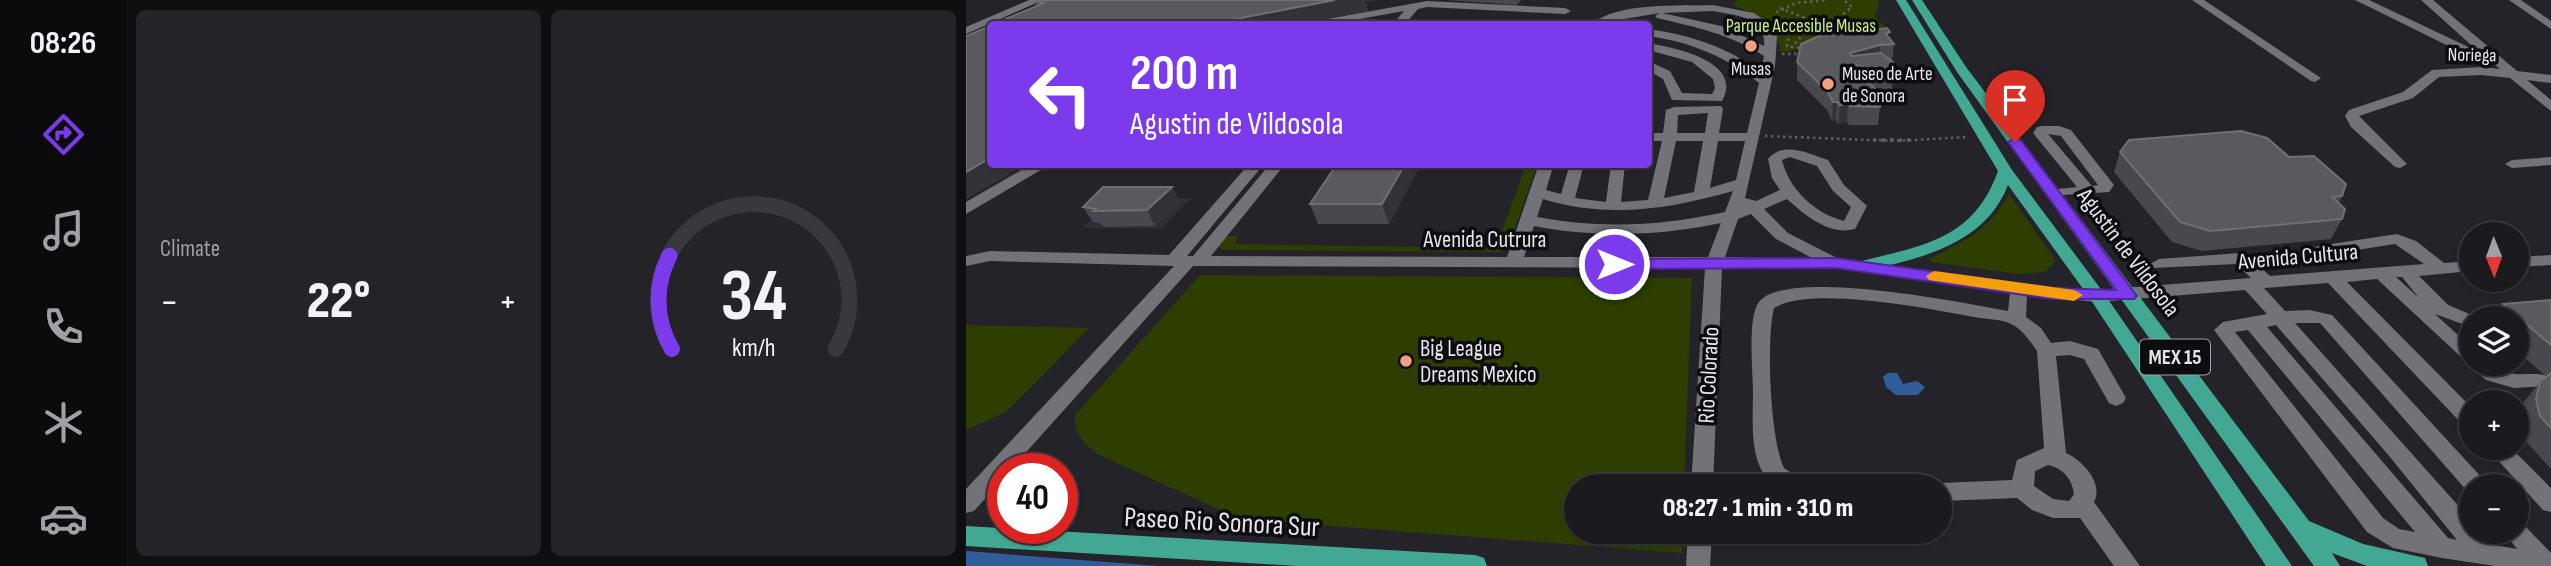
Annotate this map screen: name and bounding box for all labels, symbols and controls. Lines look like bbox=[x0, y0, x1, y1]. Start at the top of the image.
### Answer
park label: Parque Accesible Musas bbox=[1726, 15, 1876, 38]
text: 08:26 bbox=[30, 24, 96, 63]
marker: Musas bbox=[1743, 38, 1759, 54]
street label: Noriega bbox=[2447, 44, 2497, 67]
text: 200 m bbox=[1130, 45, 1238, 104]
icon: left bbox=[1015, 49, 1106, 140]
place label: Musas bbox=[1731, 58, 1771, 81]
place label: Museo de Arte de Sonora bbox=[1842, 63, 1933, 108]
pin bbox=[1985, 70, 2045, 142]
marker: Museo de Arte de Sonora bbox=[1820, 76, 1836, 92]
icon: arrive bbox=[1996, 81, 2034, 119]
text: Agustin de Vildosola bbox=[1130, 105, 1344, 144]
icon: directions bbox=[39, 110, 88, 159]
street label: Agustin de Vildosola bbox=[2070, 182, 2186, 322]
icon: music bbox=[39, 206, 88, 255]
north arrow bbox=[2459, 222, 2529, 292]
map controls bbox=[2459, 222, 2529, 544]
street label: Avenida Cutrura bbox=[1423, 226, 1546, 254]
position arrow bbox=[1577, 227, 1651, 301]
text: Climate bbox=[160, 235, 220, 263]
street label: Avenida Cultura bbox=[2236, 238, 2359, 276]
text: 34 bbox=[720, 253, 787, 341]
text: 22° bbox=[307, 270, 370, 333]
text: − bbox=[160, 280, 179, 325]
text: + bbox=[498, 280, 517, 325]
icon: phone bbox=[39, 302, 88, 351]
button: layers bbox=[2459, 306, 2529, 376]
street label: Rio Colorado bbox=[1692, 326, 1726, 424]
text: km/h bbox=[732, 333, 775, 364]
place label: Big League Dreams Mexico bbox=[1420, 335, 1537, 389]
road number: MEX 15 bbox=[2140, 340, 2210, 374]
marker: Big League Dreams Mexico bbox=[1398, 353, 1414, 369]
button: + bbox=[2459, 390, 2529, 460]
icon: climate bbox=[39, 398, 88, 447]
speed limit sign: 40 bbox=[987, 453, 1078, 544]
button: − bbox=[2459, 474, 2529, 544]
text: 08:27 · 1 min · 310 m bbox=[1663, 493, 1853, 524]
icon: car bbox=[39, 494, 88, 543]
street label: Paseo Rio Sonora Sur bbox=[1123, 501, 1320, 544]

